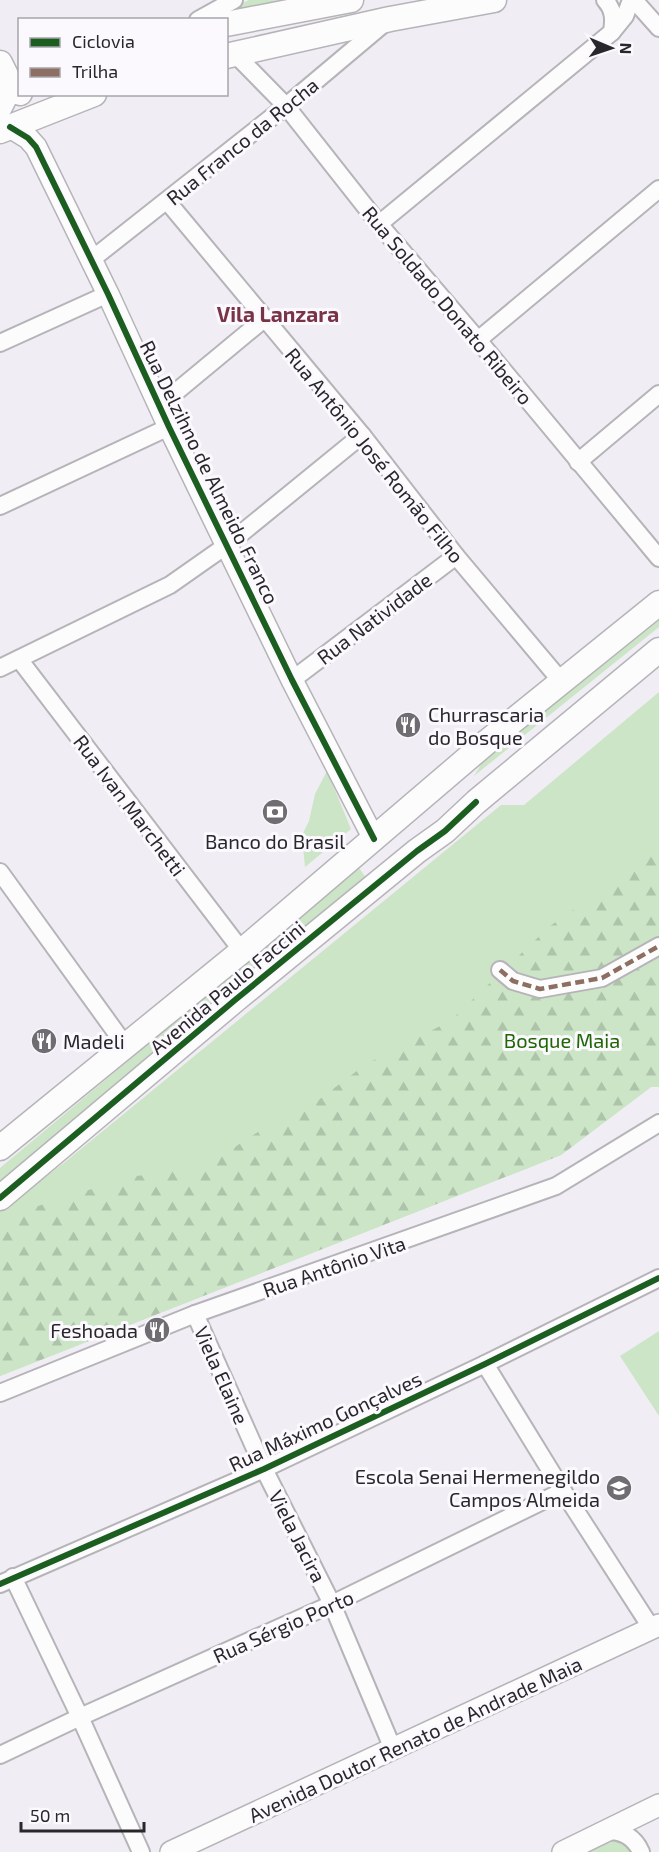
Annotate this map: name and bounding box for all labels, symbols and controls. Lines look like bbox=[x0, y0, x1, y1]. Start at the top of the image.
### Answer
legend bbox=[18, 18, 228, 96]
north arrow bbox=[581, 18, 641, 78]
text: Ciclovia bbox=[72, 30, 135, 52]
text: N bbox=[617, 42, 636, 55]
text: Trilha bbox=[72, 60, 118, 82]
street label: Rua Franco da Rocha bbox=[161, 72, 323, 210]
street label: Rua Soldado Donato Ribeiro bbox=[358, 201, 538, 409]
district label: Vila Lanzara bbox=[217, 301, 339, 326]
street label: Rua Delzihno de Almeido Franco bbox=[136, 336, 284, 608]
street label: Rua Antônio José Romão Filho bbox=[281, 343, 469, 567]
street label: Rua Natividade bbox=[312, 567, 436, 669]
place label: Churrascaria do Bosque bbox=[428, 702, 544, 749]
restaurant icon: Churrascaria do Bosque bbox=[393, 710, 423, 740]
street label: Rua Ivan Marchetti bbox=[69, 730, 191, 880]
bank icon: Banco do Brasil bbox=[260, 797, 290, 827]
place label: Banco do Brasil bbox=[205, 829, 345, 853]
street label: Avenida Paulo Faccini bbox=[145, 915, 309, 1059]
restaurant icon: Madeli bbox=[29, 1026, 59, 1056]
park label: Bosque Maia bbox=[504, 1028, 620, 1052]
place label: Madeli bbox=[63, 1029, 125, 1053]
street label: Rua Antônio Vita bbox=[259, 1230, 409, 1302]
restaurant icon: Feshoada bbox=[142, 1315, 172, 1345]
place label: Feshoada bbox=[50, 1318, 138, 1342]
street label: Viela Elaine bbox=[190, 1322, 254, 1428]
street label: Rua Máximo Gonçalves bbox=[225, 1366, 426, 1477]
place label: Escola Senai Hermenegildo Campos Almeida bbox=[355, 1464, 600, 1511]
school or university icon: Escola Senai Hermenegildo Campos Almeida bbox=[604, 1473, 634, 1503]
street label: Viela Jacira bbox=[265, 1486, 331, 1586]
street label: Rua Sérgio Porto bbox=[209, 1584, 357, 1668]
street label: Avenida Doutor Renato de Andrade Maia bbox=[245, 1651, 585, 1827]
scale bar bbox=[21, 1795, 144, 1833]
text: 50 m bbox=[30, 1804, 70, 1826]

